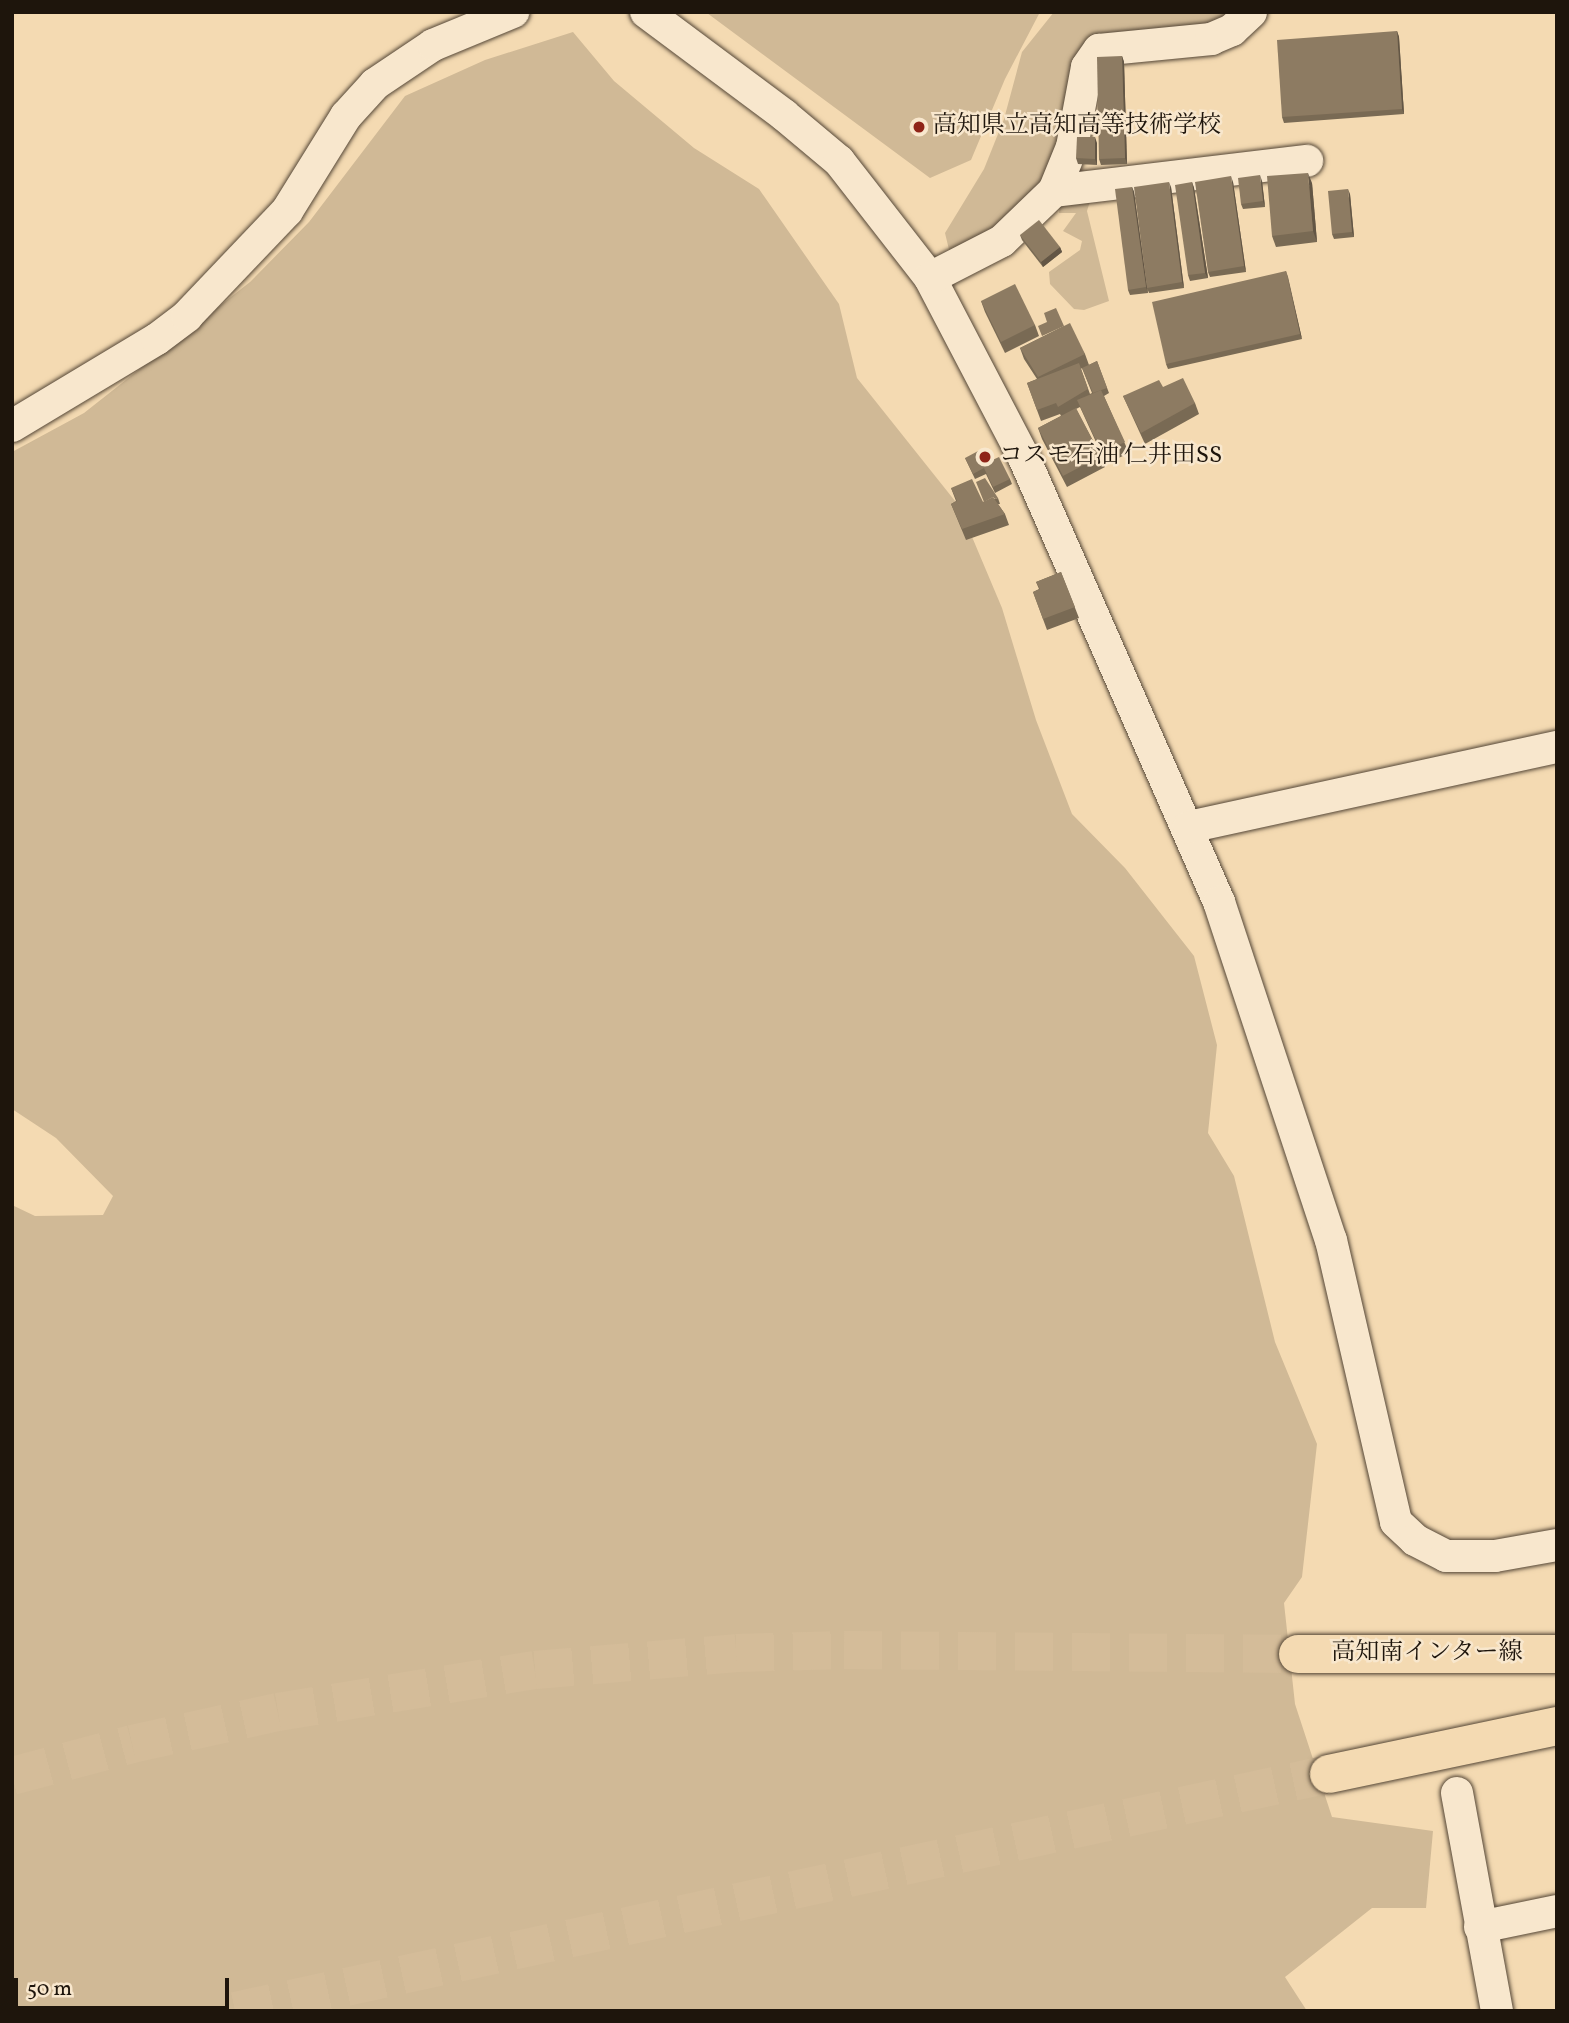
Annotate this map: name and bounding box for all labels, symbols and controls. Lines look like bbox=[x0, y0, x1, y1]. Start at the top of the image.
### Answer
place label: 高知県立高知高等技術学校 bbox=[933, 113, 1221, 141]
marker: 高知県立高知高等技術学校 bbox=[911, 119, 927, 135]
place label: コスモ石油 仁井田SS bbox=[999, 443, 1222, 471]
marker: コスモ石油 仁井田SS bbox=[977, 449, 993, 465]
street label: 高知南インター線 bbox=[1331, 1640, 1523, 1668]
scale bar bbox=[18, 1964, 233, 2008]
text: 50 m bbox=[27, 1975, 72, 2004]

